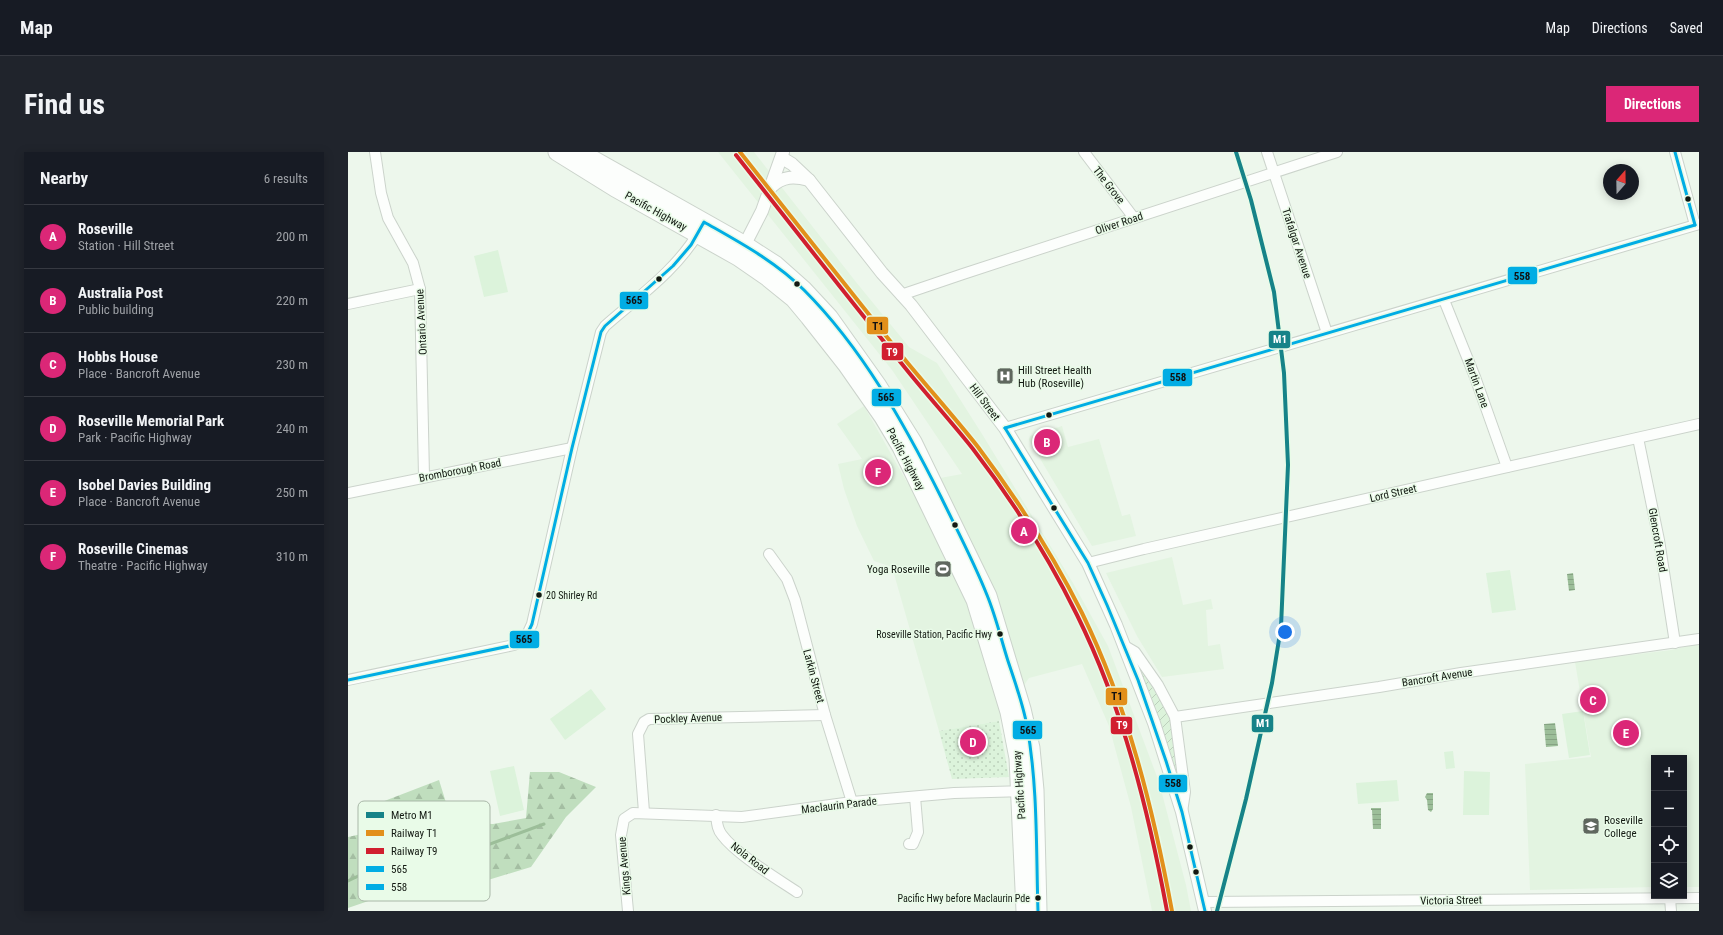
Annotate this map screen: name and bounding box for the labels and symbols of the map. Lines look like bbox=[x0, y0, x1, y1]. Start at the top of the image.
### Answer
street label: The Grove bbox=[1090, 164, 1127, 207]
north arrow bbox=[1603, 164, 1639, 200]
street label: Pacific Highway bbox=[622, 189, 689, 234]
unlabelled marker bbox=[1683, 194, 1693, 204]
street label: Trafalgar Avenue bbox=[1279, 206, 1314, 280]
street label: Oliver Road bbox=[1094, 210, 1145, 237]
line badge: 558 bbox=[1507, 266, 1538, 285]
text: 558 bbox=[1514, 270, 1531, 283]
unlabelled marker bbox=[654, 274, 664, 284]
unlabelled marker bbox=[792, 279, 802, 289]
street label: Ontario Avenue bbox=[413, 289, 430, 355]
line badge: 565 bbox=[619, 291, 649, 310]
text: 565 bbox=[626, 294, 643, 307]
line badge: T1 bbox=[866, 316, 889, 335]
text: T1 bbox=[872, 320, 884, 333]
line badge: M1 bbox=[1268, 330, 1291, 349]
text: M1 bbox=[1273, 333, 1287, 346]
line badge: T9 bbox=[881, 342, 904, 361]
text: T9 bbox=[886, 346, 898, 359]
street label: Martin Lane bbox=[1462, 357, 1492, 410]
place label: Hill Street Health Hub (Roseville) bbox=[1018, 364, 1092, 390]
hospital icon: Hill Street Health Hub (Roseville) bbox=[995, 366, 1015, 386]
line badge: 558 bbox=[1162, 368, 1193, 387]
text: 558 bbox=[1170, 371, 1187, 384]
street label: Hill Street bbox=[967, 381, 1003, 423]
line badge: 565 bbox=[871, 388, 902, 407]
text: 565 bbox=[878, 391, 895, 404]
unlabelled marker bbox=[1044, 410, 1054, 420]
street label: Pacific Highway bbox=[884, 426, 928, 493]
pin: B bbox=[1034, 427, 1060, 457]
street label: Bromborough Road bbox=[418, 456, 502, 485]
pin: F bbox=[865, 457, 891, 487]
street label: Lord Street bbox=[1368, 482, 1418, 505]
unlabelled marker bbox=[1049, 503, 1059, 513]
street label: Glencroft Road bbox=[1645, 507, 1670, 573]
pin: A bbox=[1011, 516, 1037, 546]
unlabelled marker bbox=[950, 520, 960, 530]
sports icon: Yoga Roseville bbox=[933, 559, 953, 579]
place label: Yoga Roseville bbox=[867, 563, 930, 576]
marker: 20 Shirley Rd bbox=[534, 590, 544, 600]
place label: 20 Shirley Rd bbox=[546, 590, 597, 601]
your location bbox=[1275, 622, 1295, 642]
place label: Roseville Station, Pacific Hwy bbox=[876, 629, 992, 640]
marker: Roseville Station, Pacific Hwy bbox=[995, 629, 1005, 639]
line badge: 565 bbox=[509, 630, 540, 649]
text: 565 bbox=[516, 633, 533, 646]
street label: Larkin Street bbox=[800, 648, 827, 704]
street label: Bancroft Avenue bbox=[1401, 665, 1473, 689]
pin: C bbox=[1580, 685, 1606, 715]
line badge: T1 bbox=[1105, 687, 1128, 706]
text: T1 bbox=[1111, 690, 1123, 703]
street label: Pockley Avenue bbox=[654, 711, 722, 726]
line badge: M1 bbox=[1251, 714, 1274, 733]
line badge: T9 bbox=[1110, 716, 1133, 735]
text: M1 bbox=[1256, 717, 1270, 730]
pin: E bbox=[1613, 718, 1639, 748]
text: T9 bbox=[1116, 719, 1128, 732]
line badge: 565 bbox=[1012, 720, 1043, 740]
text: 565 bbox=[1020, 724, 1037, 737]
pin: D bbox=[960, 727, 986, 757]
street label: Pacific Highway bbox=[1011, 750, 1028, 820]
line badge: 558 bbox=[1158, 774, 1188, 793]
text: 558 bbox=[1165, 777, 1182, 790]
street label: Maclaurin Parade bbox=[801, 794, 877, 817]
legend bbox=[358, 801, 490, 901]
text: Metro M1 bbox=[391, 809, 433, 822]
place label: Roseville College bbox=[1604, 814, 1643, 840]
school or university icon: Roseville College bbox=[1581, 816, 1601, 836]
text: Railway T1 bbox=[391, 827, 438, 840]
street label: Kings Avenue bbox=[615, 836, 634, 896]
street label: Nola Road bbox=[728, 839, 771, 877]
unlabelled marker bbox=[1185, 842, 1195, 852]
text: Railway T9 bbox=[391, 845, 438, 858]
text: 565 bbox=[391, 863, 407, 876]
unlabelled marker bbox=[1191, 867, 1201, 877]
text: 558 bbox=[391, 881, 407, 894]
place label: Pacific Hwy before Maclaurin Pde bbox=[898, 893, 1030, 904]
marker: Pacific Hwy before Maclaurin Pde bbox=[1033, 893, 1043, 903]
street label: Victoria Street bbox=[1420, 893, 1482, 908]

